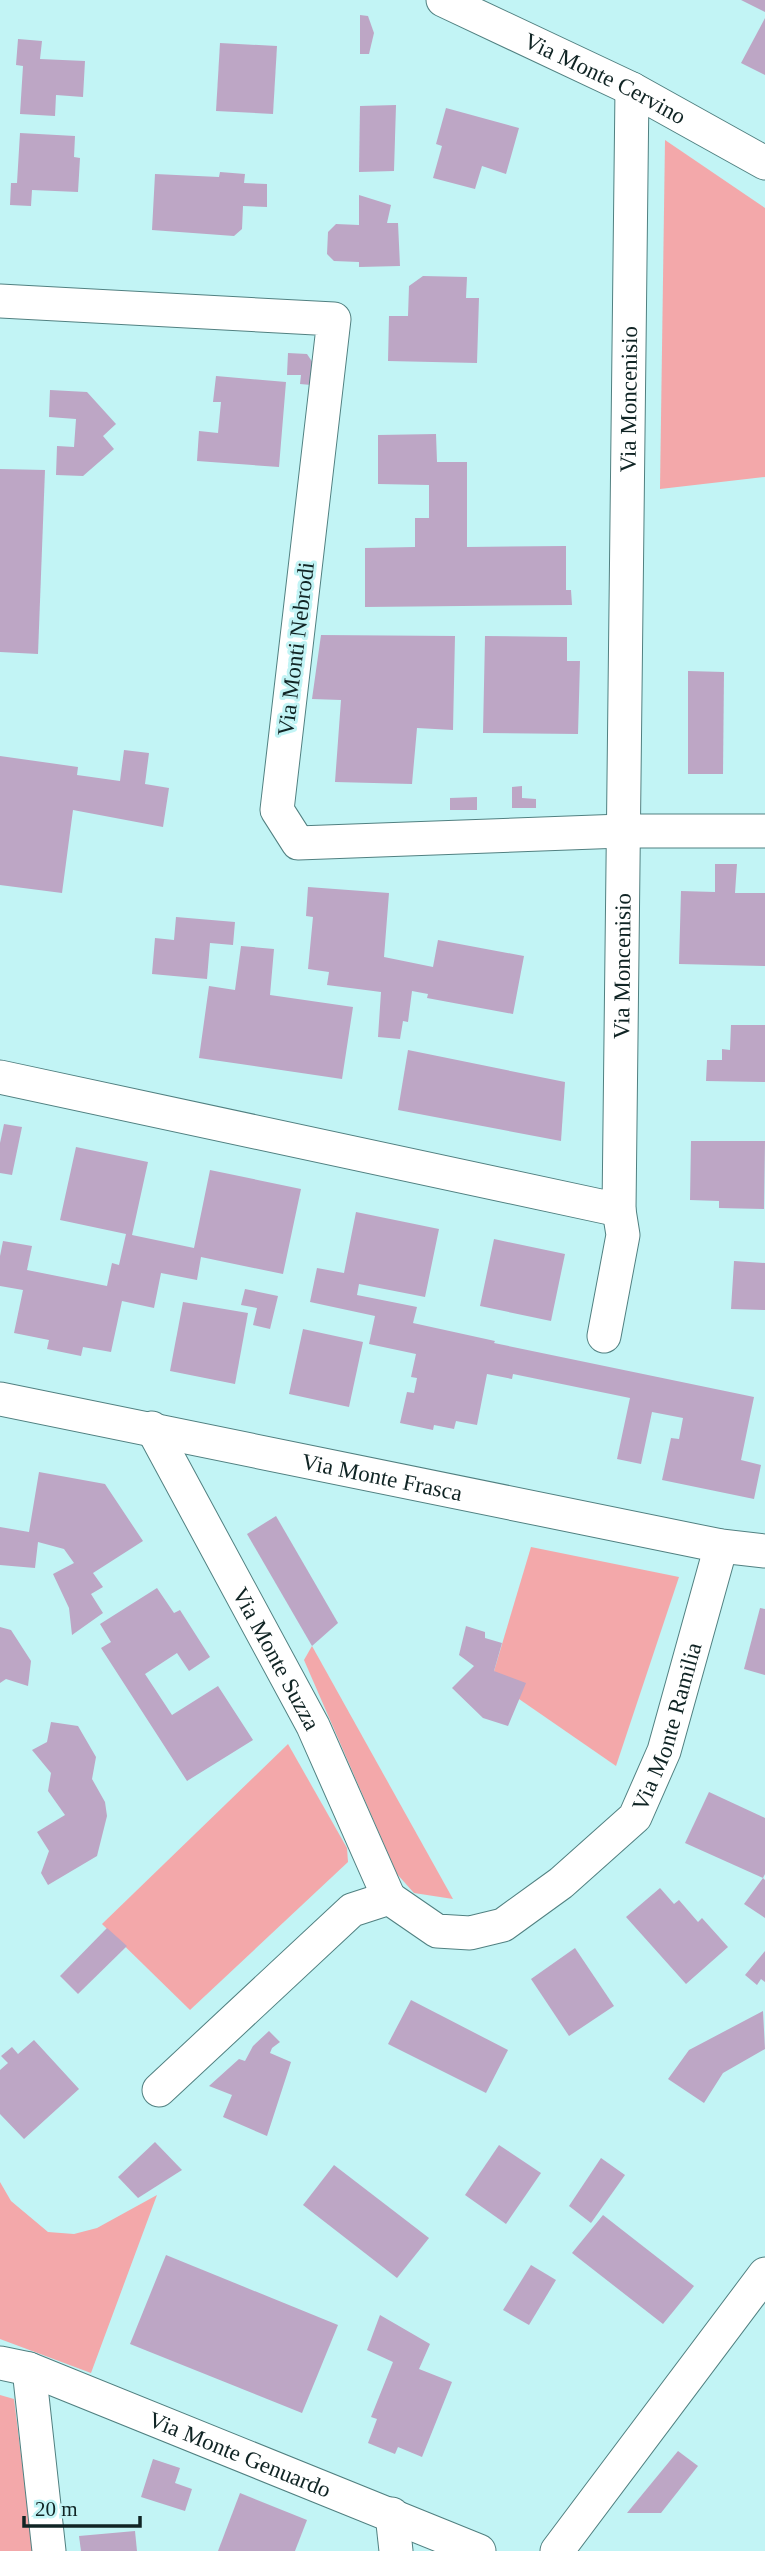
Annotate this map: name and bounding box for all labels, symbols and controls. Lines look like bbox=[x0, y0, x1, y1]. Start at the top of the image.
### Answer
street label: Via Monte Cervino bbox=[520, 28, 690, 129]
street label: Via Moncenisio bbox=[615, 326, 642, 472]
street label: Via Monti Nebrodi bbox=[273, 561, 319, 737]
street label: Via Moncenisio bbox=[608, 893, 635, 1039]
street label: Via Monte Frasca bbox=[300, 1448, 465, 1505]
street label: Via Monte Suzza bbox=[228, 1583, 325, 1734]
street label: Via Monte Ramilia bbox=[627, 1640, 706, 1815]
street label: Via Monte Genuardo bbox=[145, 2406, 334, 2502]
scale bar bbox=[24, 2484, 140, 2528]
text: 20 m bbox=[35, 2497, 78, 2521]

